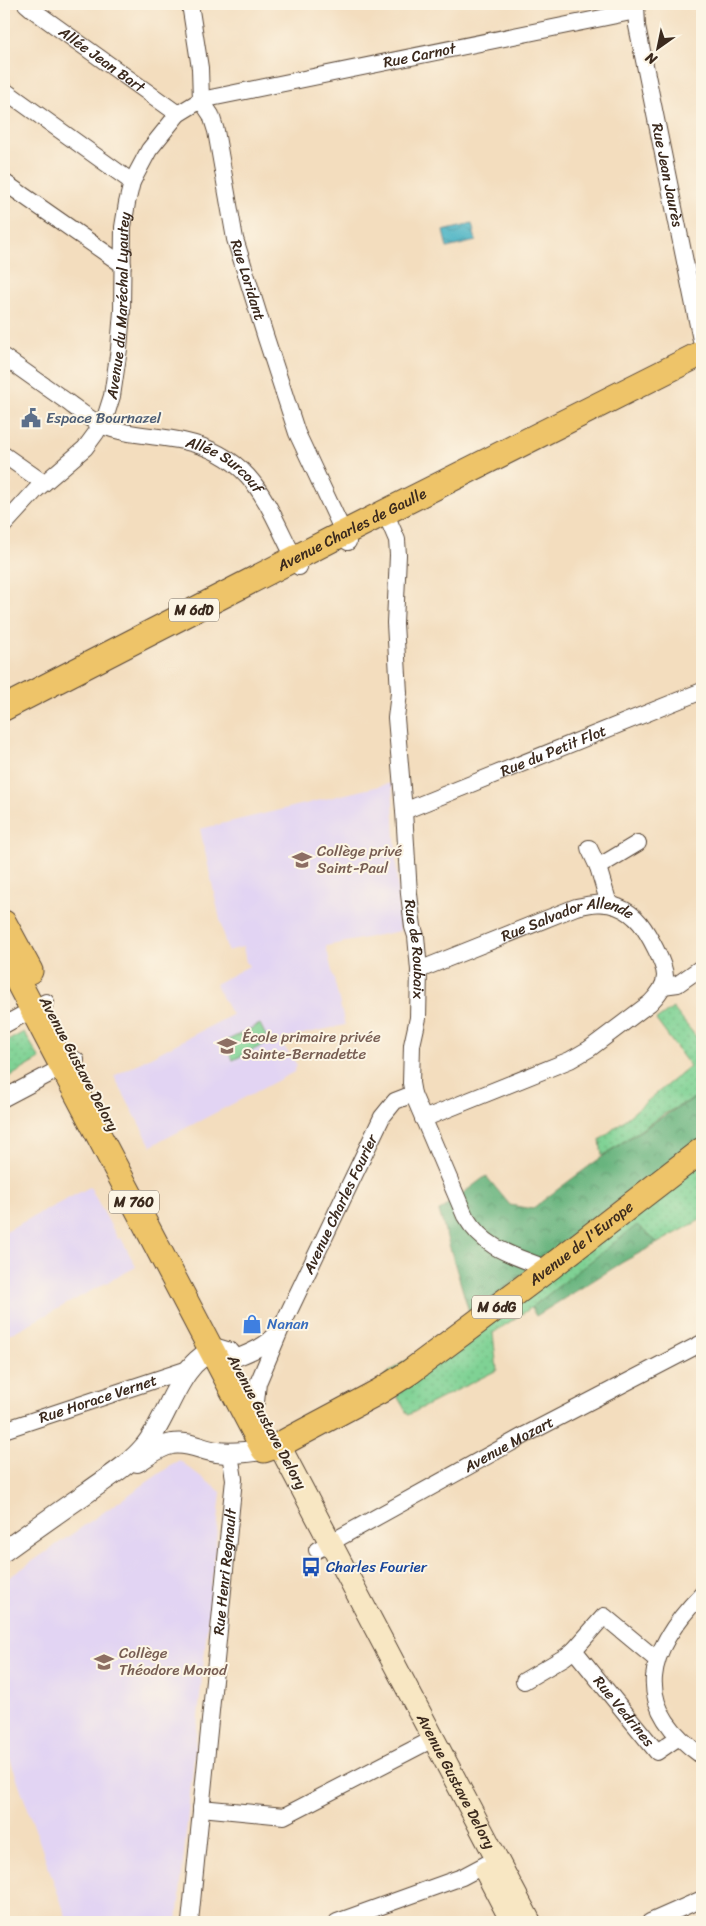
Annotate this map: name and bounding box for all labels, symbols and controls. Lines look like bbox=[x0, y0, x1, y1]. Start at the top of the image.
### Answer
street label: Allée Jean Bart bbox=[52, 19, 151, 100]
north arrow bbox=[634, 22, 684, 72]
street label: Rue Carnot bbox=[381, 35, 459, 75]
text: N bbox=[640, 45, 663, 72]
street label: Rue Jean Jaurès bbox=[644, 121, 691, 230]
street label: Avenue du Maréchal Lyautey bbox=[99, 210, 138, 402]
street label: Rue Loridant bbox=[223, 236, 273, 324]
place label: Espace Bournazel bbox=[46, 405, 162, 431]
public building icon: Espace Bournazel bbox=[20, 407, 42, 429]
street label: Allée Surcouf bbox=[182, 429, 271, 500]
street label: Avenue Charles de Gaulle bbox=[272, 481, 431, 579]
road number: M 6dD bbox=[169, 598, 219, 622]
street label: Rue du Petit Flot bbox=[496, 718, 611, 784]
place label: Collège privé Saint-Paul bbox=[317, 838, 403, 881]
school or university icon: Collège privé Saint-Paul bbox=[291, 849, 313, 871]
street label: Rue Salvador Allende bbox=[497, 890, 640, 949]
street label: Rue de Roubaix bbox=[397, 898, 432, 999]
street label: Avenue Gustave Delory bbox=[32, 991, 126, 1137]
place label: École primaire privée Sainte-Bernadette bbox=[242, 1024, 381, 1067]
school or university icon: École primaire privée Sainte-Bernadette bbox=[216, 1035, 238, 1057]
street label: Avenue Charles Fourier bbox=[295, 1129, 385, 1279]
road number: M 760 bbox=[109, 1190, 159, 1214]
street label: Avenue de l'Europe bbox=[522, 1194, 639, 1293]
road number: M 6dG bbox=[472, 1295, 522, 1318]
place label: Nanan bbox=[267, 1311, 309, 1337]
shop icon: Nanan bbox=[241, 1313, 263, 1335]
street label: Avenue Gustave Delory bbox=[220, 1349, 314, 1495]
street label: Rue Horace Vernet bbox=[35, 1367, 161, 1431]
street label: Avenue Mozart bbox=[458, 1409, 559, 1480]
street label: Rue Henri Regnault bbox=[206, 1506, 244, 1636]
place label: Charles Fourier bbox=[326, 1554, 428, 1580]
bus stop icon: Charles Fourier bbox=[300, 1556, 322, 1578]
place label: Collège Théodore Monod bbox=[119, 1640, 228, 1683]
school or university icon: Collège Théodore Monod bbox=[93, 1651, 115, 1673]
street label: Rue Vedrines bbox=[587, 1670, 661, 1753]
street label: Avenue Gustave Delory bbox=[409, 1708, 503, 1854]

